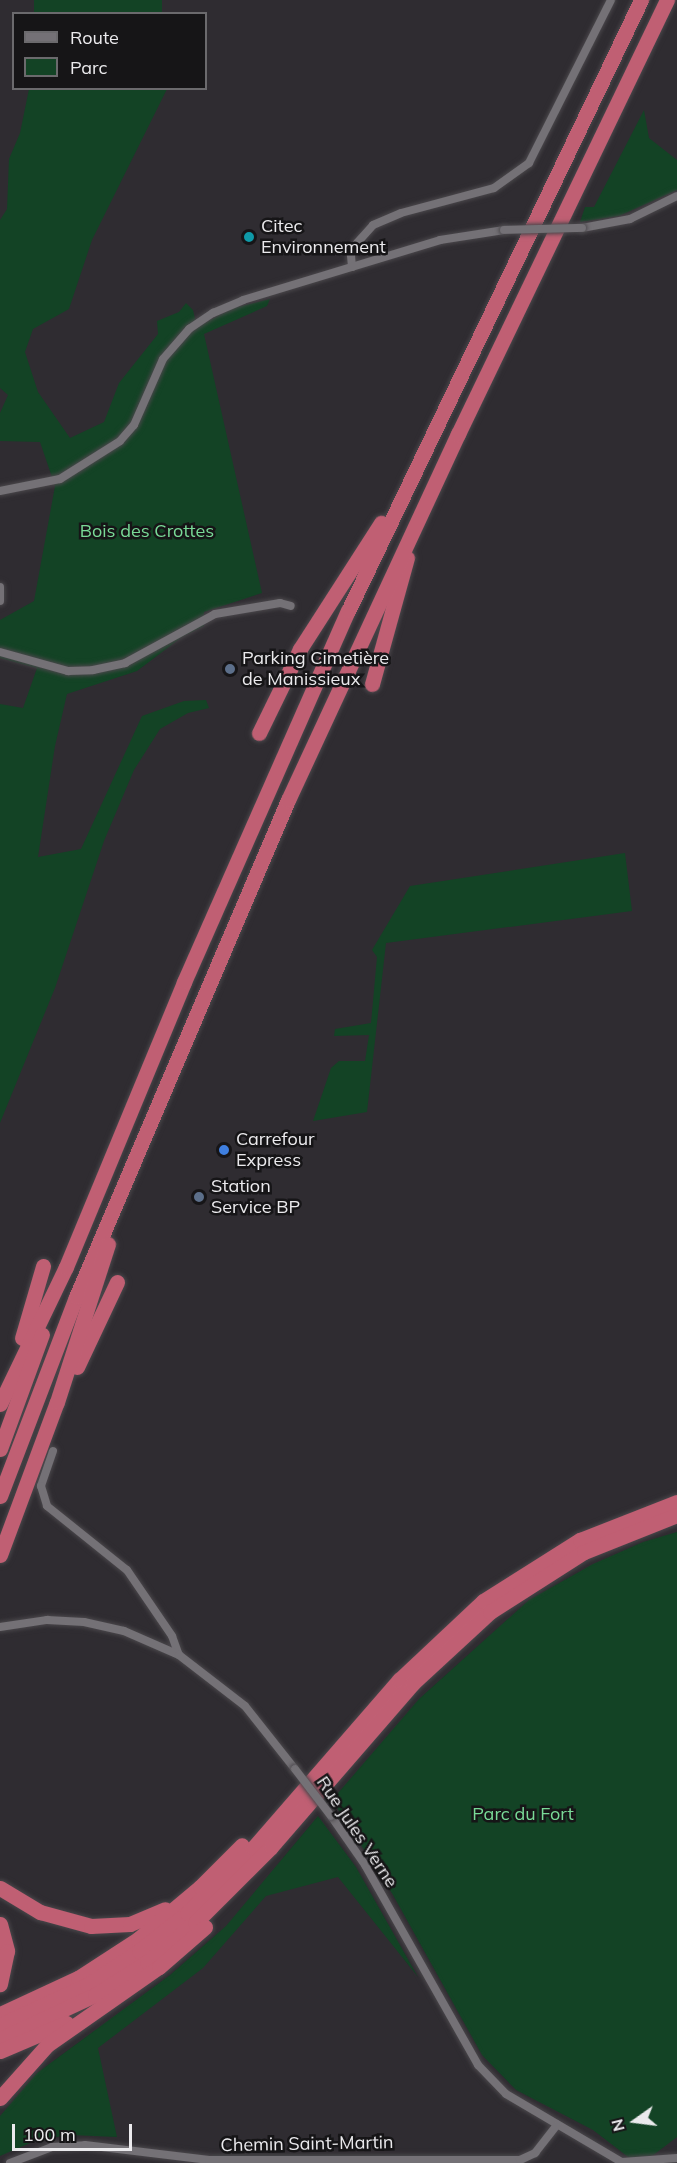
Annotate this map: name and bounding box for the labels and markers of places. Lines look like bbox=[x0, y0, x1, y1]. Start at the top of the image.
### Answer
place label: Citec Environnement bbox=[261, 216, 386, 258]
marker: Citec Environnement bbox=[242, 230, 256, 244]
place label: Parking Cimetière de Manissieux bbox=[242, 648, 389, 690]
marker: Parking Cimetière de Manissieux bbox=[223, 662, 237, 676]
place label: Carrefour Express bbox=[236, 1129, 315, 1172]
marker: Carrefour Express bbox=[217, 1143, 231, 1157]
place label: Station Service BP bbox=[211, 1176, 300, 1218]
marker: Station Service BP bbox=[192, 1190, 206, 1204]

